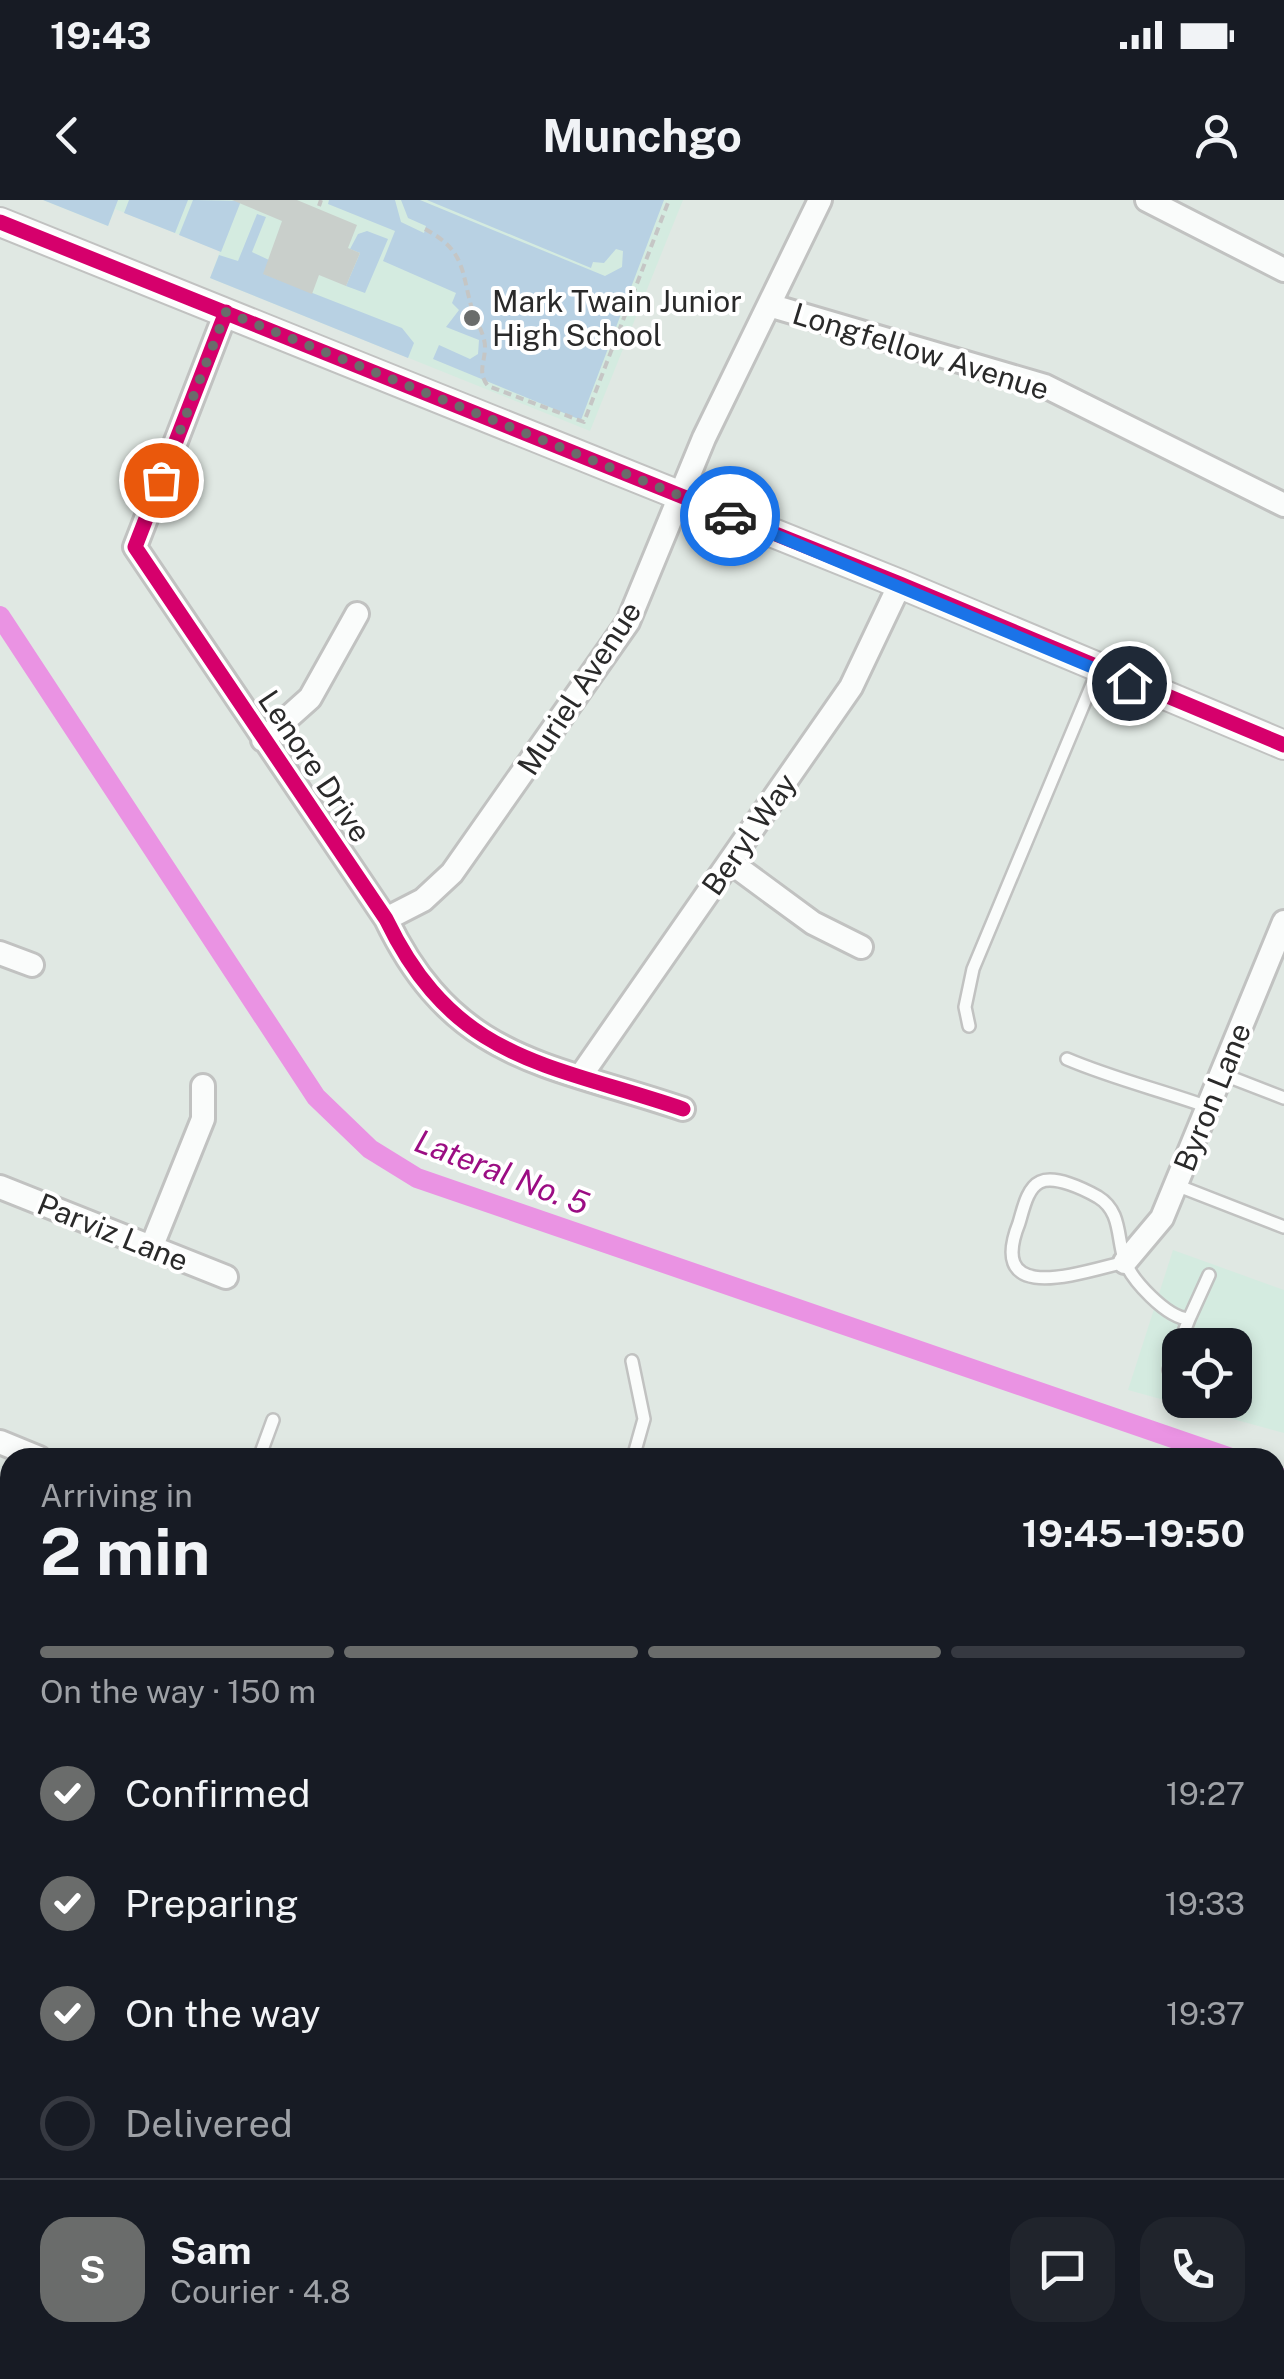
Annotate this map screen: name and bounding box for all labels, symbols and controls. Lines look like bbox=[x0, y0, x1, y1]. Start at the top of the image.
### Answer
text: 19:43 bbox=[50, 13, 152, 58]
icon: back bbox=[40, 108, 95, 163]
icon: person bbox=[1189, 108, 1244, 163]
text: Munchgo bbox=[542, 109, 742, 162]
place label: Mark Twain Junior High School bbox=[492, 283, 742, 353]
street label: Longfellow Avenue bbox=[789, 295, 1053, 407]
marker: Mark Twain Junior High School bbox=[461, 307, 483, 329]
pin bbox=[119, 438, 204, 523]
icon: bag bbox=[134, 453, 189, 508]
courier bbox=[680, 466, 780, 566]
icon: car bbox=[703, 489, 758, 544]
street label: Muriel Avenue bbox=[510, 594, 648, 782]
pin bbox=[1087, 641, 1172, 726]
icon: home bbox=[1102, 656, 1157, 711]
street label: Lenore Drive bbox=[251, 683, 379, 849]
street label: Beryl Way bbox=[694, 766, 804, 902]
street label: Byron Lane bbox=[1166, 1018, 1258, 1176]
water label: Lateral No. 5 bbox=[410, 1122, 594, 1222]
street label: Parviz Lane bbox=[32, 1185, 194, 1279]
map controls bbox=[1162, 1328, 1252, 1418]
button: locate bbox=[1162, 1328, 1252, 1418]
text: Arriving in bbox=[40, 1477, 193, 1514]
text: 19:45–19:50 bbox=[1022, 1511, 1245, 1556]
text: 2 min bbox=[40, 1513, 210, 1590]
text: On the way · 150 m bbox=[40, 1673, 316, 1710]
icon: check bbox=[40, 1766, 95, 1821]
text: Confirmed bbox=[125, 1771, 310, 1816]
text: 19:27 bbox=[1166, 1775, 1245, 1812]
icon: check bbox=[40, 1876, 95, 1931]
text: Preparing bbox=[125, 1881, 299, 1926]
text: 19:33 bbox=[1165, 1885, 1245, 1922]
icon: check bbox=[40, 1986, 95, 2041]
text: On the way bbox=[125, 1991, 321, 2036]
text: 19:37 bbox=[1166, 1995, 1245, 2032]
text: Delivered bbox=[125, 2101, 293, 2146]
button: chat bbox=[1010, 2217, 1115, 2322]
button: phone bbox=[1140, 2217, 1245, 2322]
text: Sam bbox=[170, 2228, 252, 2273]
text: S bbox=[79, 2247, 106, 2292]
text: Courier · 4.8 bbox=[170, 2273, 351, 2310]

